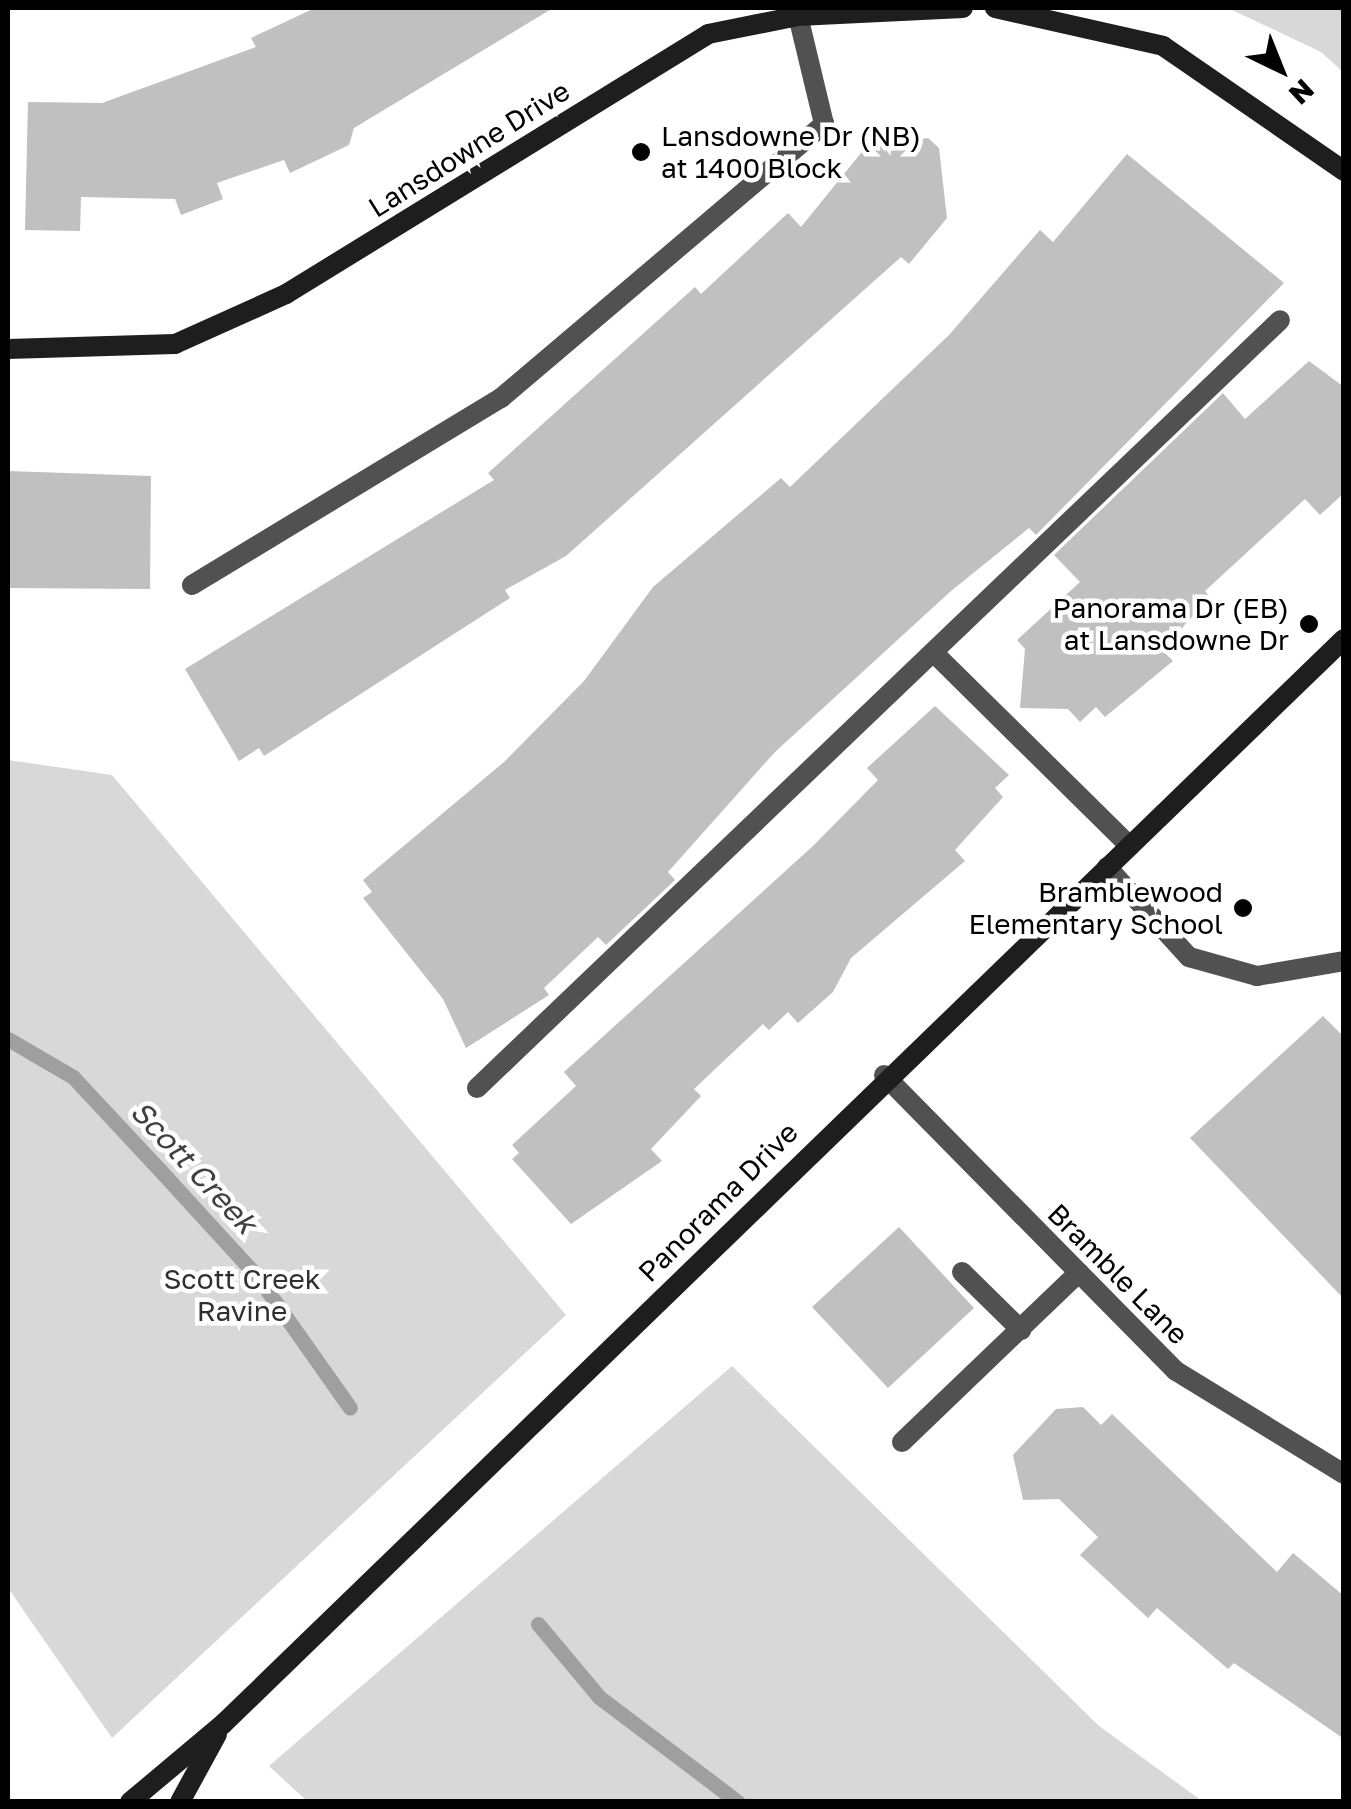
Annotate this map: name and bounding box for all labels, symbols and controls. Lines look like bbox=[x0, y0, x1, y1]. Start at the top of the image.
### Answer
north arrow bbox=[1231, 20, 1331, 120]
text: N bbox=[1283, 73, 1321, 112]
street label: Lansdowne Drive bbox=[362, 74, 576, 224]
place label: Lansdowne Dr (NB) at 1400 Block bbox=[661, 119, 921, 185]
marker: Lansdowne Dr (NB) at 1400 Block bbox=[630, 141, 652, 163]
place label: Panorama Dr (EB) at Lansdowne Dr bbox=[1052, 591, 1289, 657]
marker: Panorama Dr (EB) at Lansdowne Dr bbox=[1298, 613, 1320, 635]
place label: Bramblewood Elementary School bbox=[969, 875, 1223, 941]
marker: Bramblewood Elementary School bbox=[1232, 897, 1254, 919]
water label: Scott Creek bbox=[123, 1093, 265, 1241]
street label: Panorama Drive bbox=[631, 1115, 805, 1289]
street label: Bramble Lane bbox=[1041, 1197, 1195, 1351]
park label: Scott Creek Ravine bbox=[163, 1262, 321, 1328]

